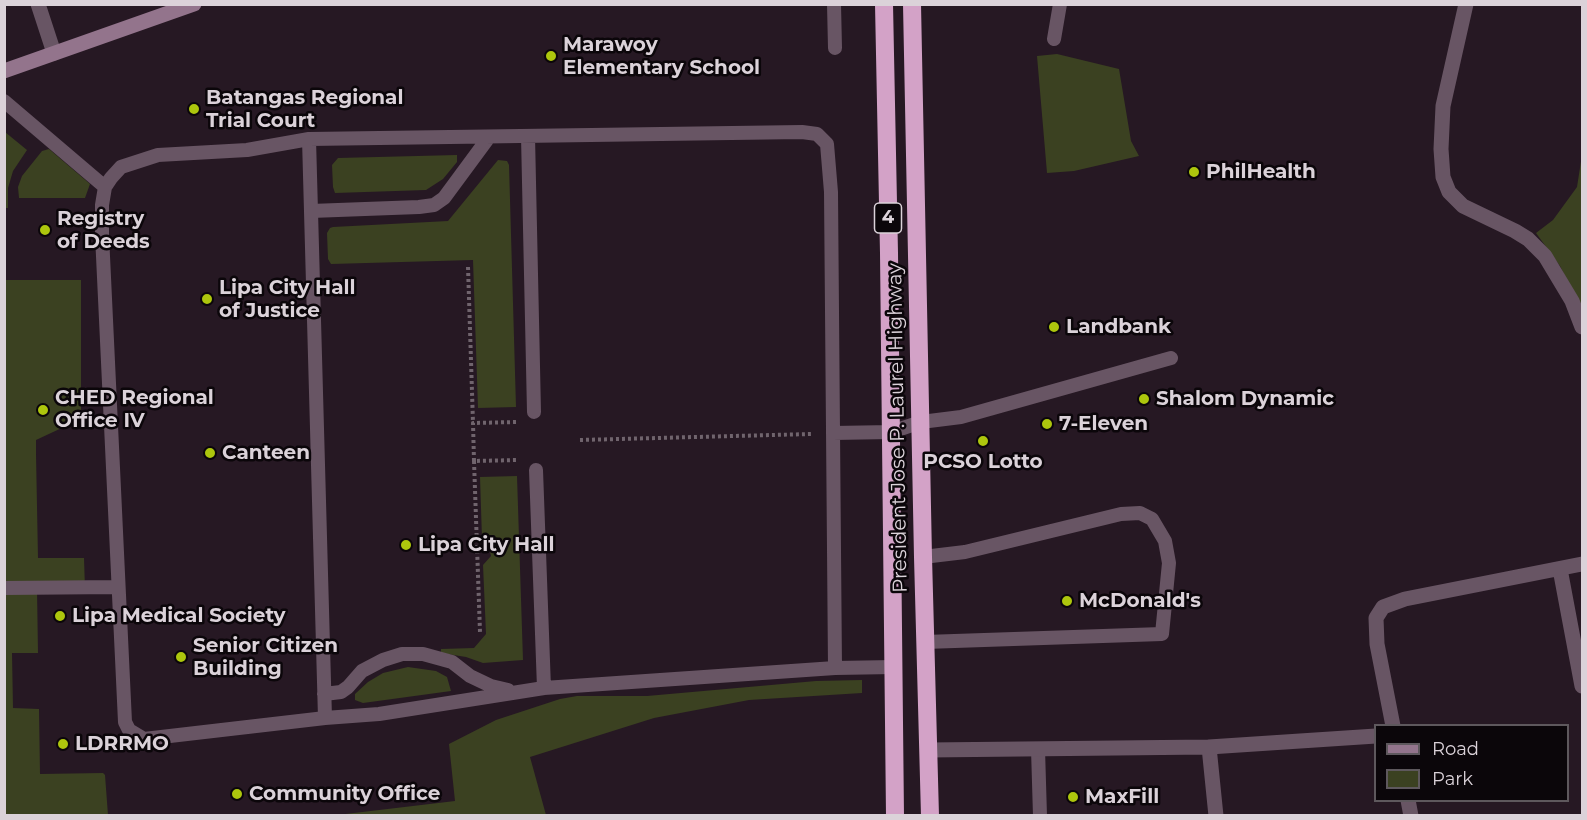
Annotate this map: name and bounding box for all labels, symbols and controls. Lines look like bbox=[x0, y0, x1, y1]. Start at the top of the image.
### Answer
place label: Marawoy Elementary School bbox=[563, 33, 760, 80]
marker: Marawoy Elementary School bbox=[544, 49, 558, 63]
place label: Batangas Regional Trial Court bbox=[206, 86, 403, 133]
marker: Batangas Regional Trial Court bbox=[187, 102, 201, 116]
place label: PhilHealth bbox=[1206, 160, 1316, 184]
marker: PhilHealth bbox=[1187, 165, 1201, 179]
road number: 4 bbox=[874, 203, 902, 233]
place label: Registry of Deeds bbox=[57, 207, 150, 254]
marker: Registry of Deeds bbox=[38, 223, 52, 237]
street label: President Jose P. Laurel Highway bbox=[883, 263, 913, 593]
place label: Lipa City Hall of Justice bbox=[219, 276, 356, 323]
marker: Lipa City Hall of Justice bbox=[200, 292, 214, 306]
place label: Landbank bbox=[1066, 315, 1171, 339]
marker: Landbank bbox=[1047, 320, 1061, 334]
place label: CHED Regional Office IV bbox=[55, 386, 214, 433]
place label: Shalom Dynamic bbox=[1156, 387, 1334, 411]
marker: Shalom Dynamic bbox=[1137, 392, 1151, 406]
marker: CHED Regional Office IV bbox=[36, 403, 50, 417]
place label: 7-Eleven bbox=[1059, 412, 1148, 436]
marker: 7-Eleven bbox=[1040, 417, 1054, 431]
marker: PCSO Lotto bbox=[976, 434, 990, 448]
place label: Canteen bbox=[222, 441, 310, 465]
marker: Canteen bbox=[203, 446, 217, 460]
place label: PCSO Lotto bbox=[923, 450, 1043, 474]
place label: Lipa City Hall bbox=[418, 533, 555, 557]
marker: Lipa City Hall bbox=[399, 538, 413, 552]
place label: McDonald's bbox=[1079, 589, 1201, 613]
marker: McDonald's bbox=[1060, 594, 1074, 608]
place label: Lipa Medical Society bbox=[72, 604, 286, 628]
marker: Lipa Medical Society bbox=[53, 609, 67, 623]
place label: Senior Citizen Building bbox=[193, 634, 338, 681]
marker: Senior Citizen Building bbox=[174, 650, 188, 664]
legend bbox=[1374, 724, 1569, 802]
place label: LDRRMO bbox=[75, 732, 169, 756]
marker: LDRRMO bbox=[56, 737, 70, 751]
text: Road bbox=[1432, 738, 1479, 760]
text: Park bbox=[1432, 768, 1473, 790]
place label: Community Office bbox=[249, 782, 440, 806]
place label: MaxFill bbox=[1085, 785, 1159, 809]
marker: Community Office bbox=[230, 787, 244, 801]
marker: MaxFill bbox=[1066, 790, 1080, 804]

